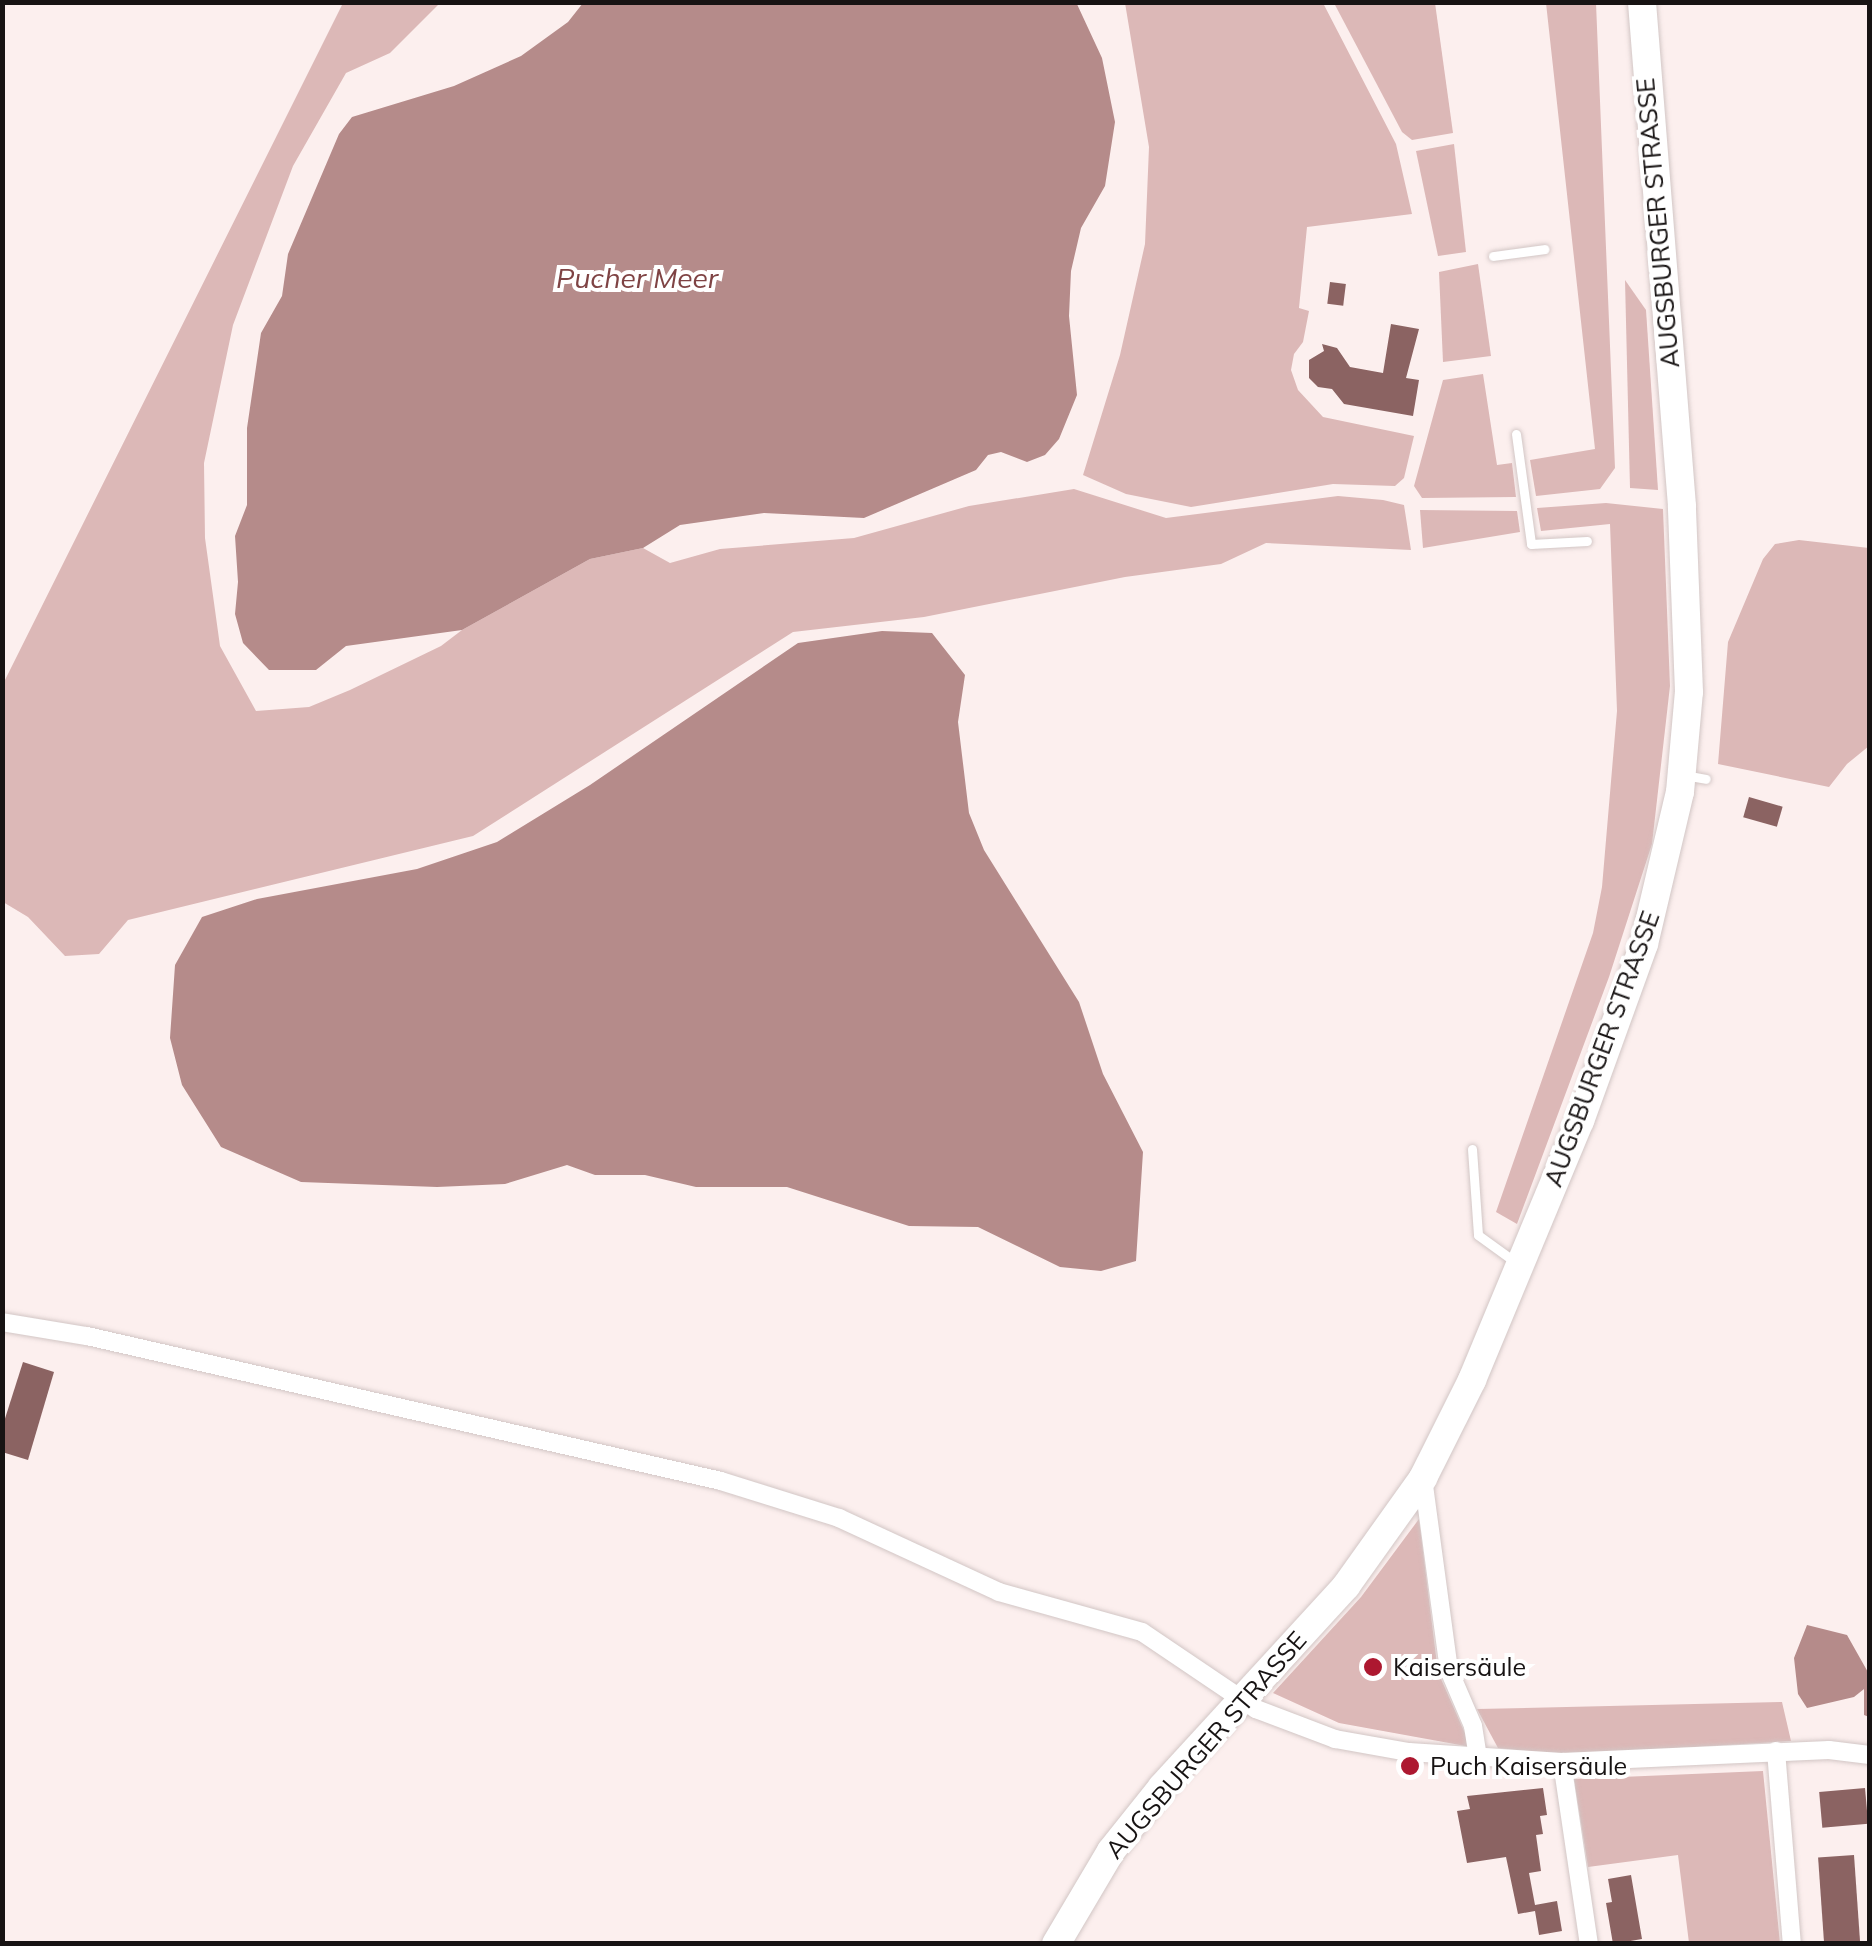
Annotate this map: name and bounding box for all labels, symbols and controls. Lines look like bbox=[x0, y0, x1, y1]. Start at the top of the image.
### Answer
street label: AUGSBURGER STRASSE bbox=[1630, 77, 1686, 369]
water label: Pucher Meer bbox=[556, 261, 718, 295]
street label: AUGSBURGER STRASSE bbox=[1538, 907, 1666, 1191]
street label: AUGSBURGER STRASSE bbox=[1099, 1625, 1313, 1865]
place label: Kaisersäule bbox=[1393, 1652, 1526, 1682]
marker: Kaisersäule bbox=[1362, 1656, 1384, 1678]
place label: Puch Kaisersäule bbox=[1430, 1751, 1627, 1781]
marker: Puch Kaisersäule bbox=[1399, 1755, 1421, 1777]

